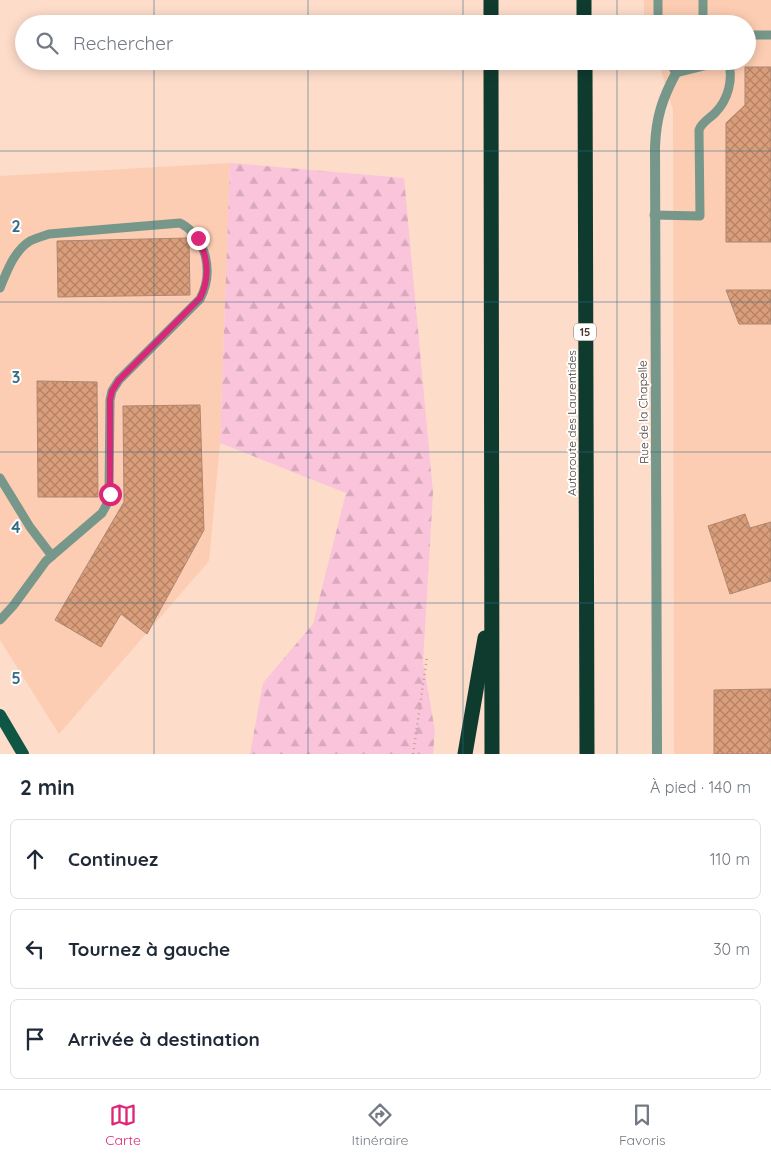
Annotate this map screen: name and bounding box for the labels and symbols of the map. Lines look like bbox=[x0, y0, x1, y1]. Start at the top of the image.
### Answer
text: 2 bbox=[11, 216, 21, 236]
route end bbox=[187, 227, 210, 250]
road number: 15 bbox=[574, 324, 596, 341]
street label: Autoroute des Laurentides bbox=[564, 350, 579, 496]
street label: Rue de la Chapelle bbox=[635, 360, 651, 464]
text: 3 bbox=[12, 367, 20, 387]
route start bbox=[99, 483, 122, 506]
text: 4 bbox=[11, 517, 21, 537]
text: 5 bbox=[11, 668, 21, 688]

